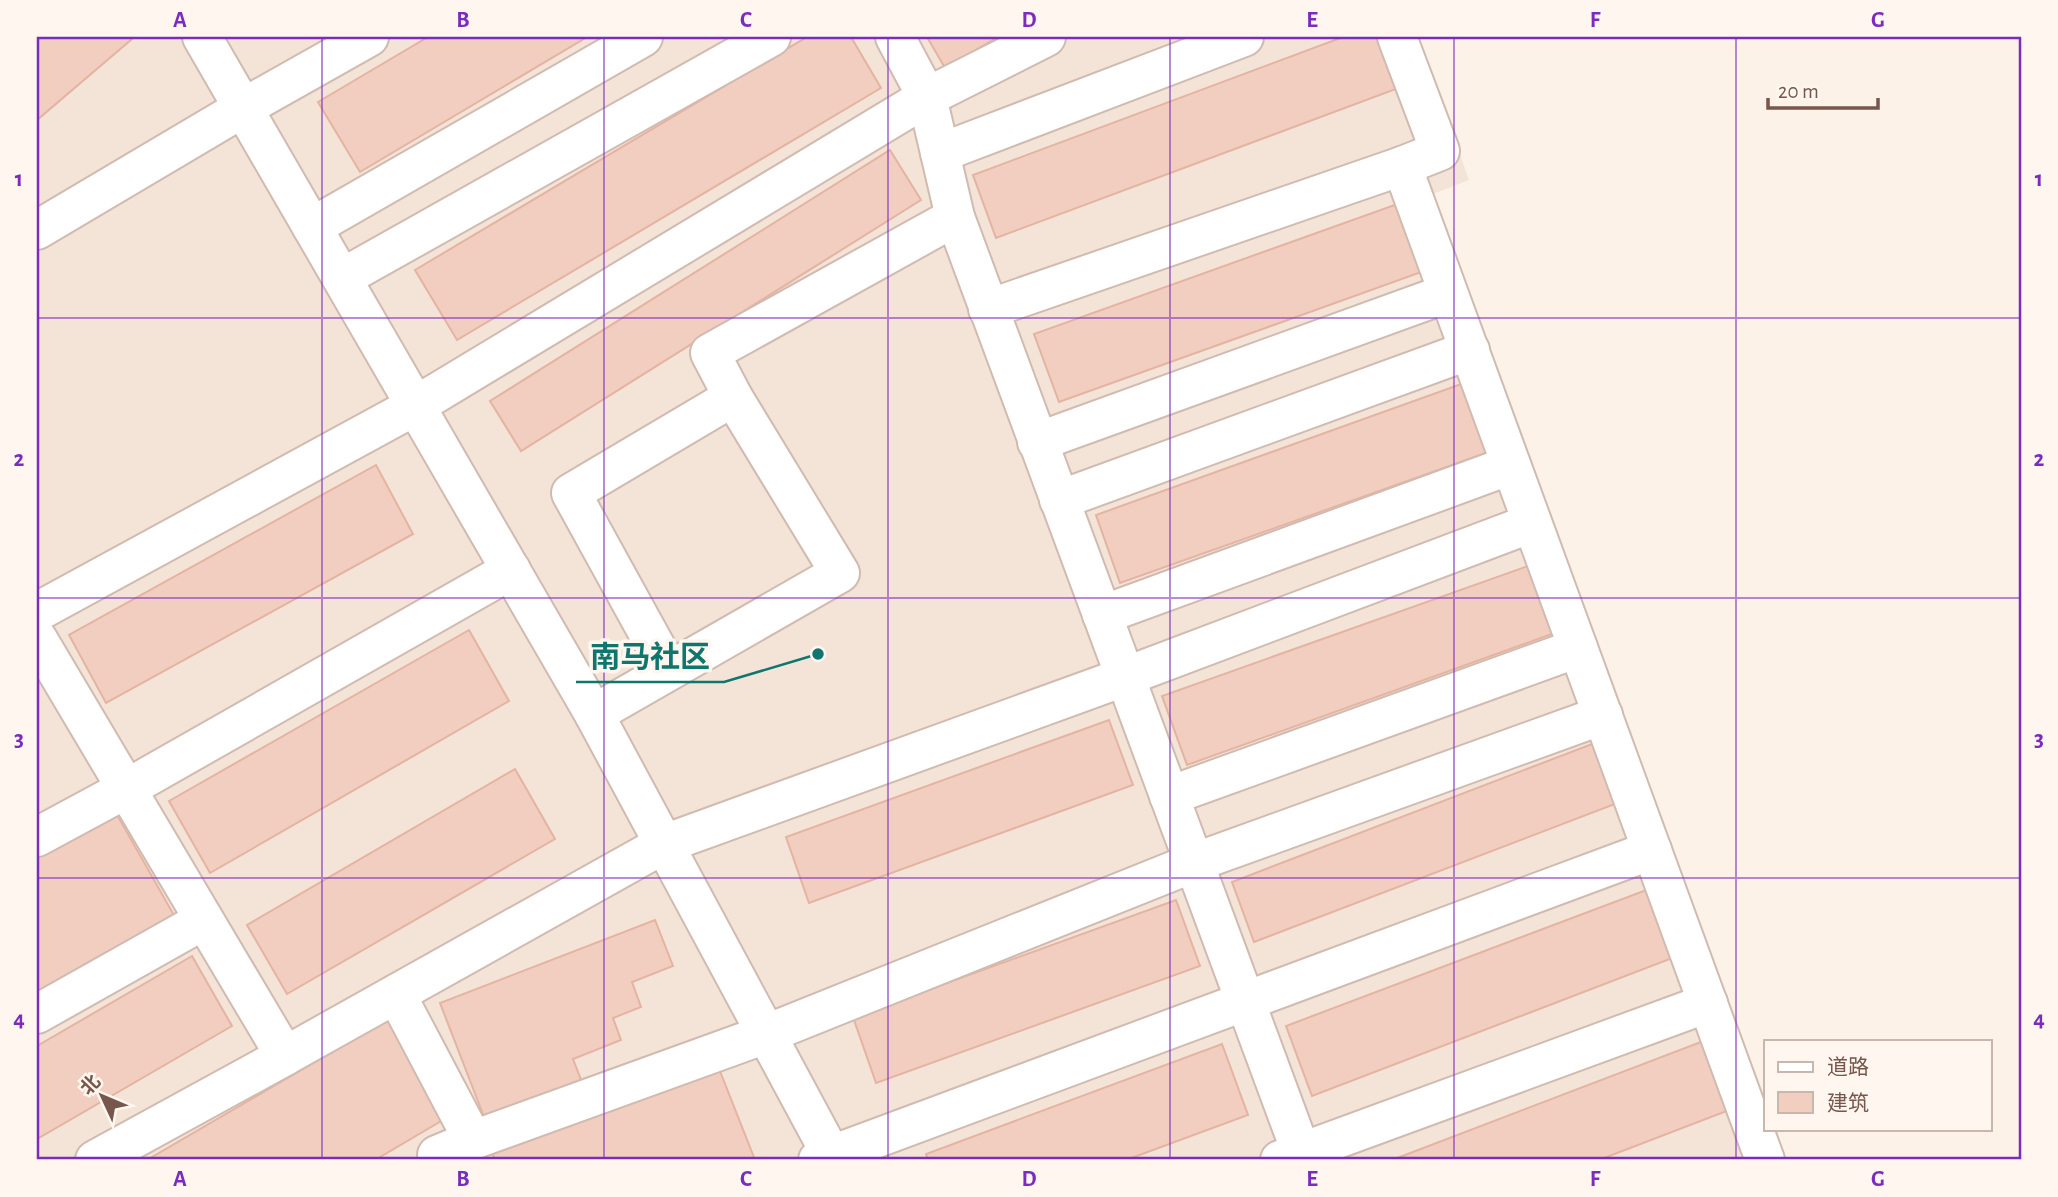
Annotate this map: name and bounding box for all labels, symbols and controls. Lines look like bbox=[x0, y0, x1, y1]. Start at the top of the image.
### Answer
text: A bbox=[173, 9, 187, 32]
text: B bbox=[456, 9, 470, 32]
text: C bbox=[740, 9, 752, 32]
text: D bbox=[1021, 9, 1037, 32]
text: E bbox=[1306, 9, 1318, 32]
text: F bbox=[1590, 9, 1601, 32]
text: G bbox=[1871, 9, 1885, 32]
scale bar bbox=[1768, 66, 1878, 110]
text: 20 m bbox=[1778, 81, 1819, 102]
text: 1 bbox=[15, 168, 23, 191]
text: 1 bbox=[2035, 168, 2043, 191]
text: 2 bbox=[14, 448, 25, 471]
text: 2 bbox=[2034, 448, 2045, 471]
callout: 南马社区 bbox=[576, 631, 724, 682]
text: 南马社区 bbox=[590, 641, 710, 673]
text: 3 bbox=[14, 728, 24, 751]
text: 3 bbox=[2034, 728, 2044, 751]
text: 4 bbox=[13, 1008, 25, 1031]
text: 4 bbox=[2033, 1008, 2045, 1031]
legend bbox=[1764, 1040, 1992, 1130]
text: 道路 bbox=[1827, 1056, 1869, 1078]
north arrow bbox=[66, 1060, 136, 1130]
text: 北 bbox=[77, 1071, 104, 1099]
text: 建筑 bbox=[1827, 1092, 1869, 1114]
text: A bbox=[173, 1168, 187, 1191]
text: B bbox=[456, 1168, 470, 1191]
text: C bbox=[740, 1168, 752, 1191]
text: D bbox=[1021, 1168, 1037, 1191]
text: E bbox=[1306, 1168, 1318, 1191]
text: F bbox=[1590, 1168, 1601, 1191]
text: G bbox=[1871, 1168, 1885, 1191]

